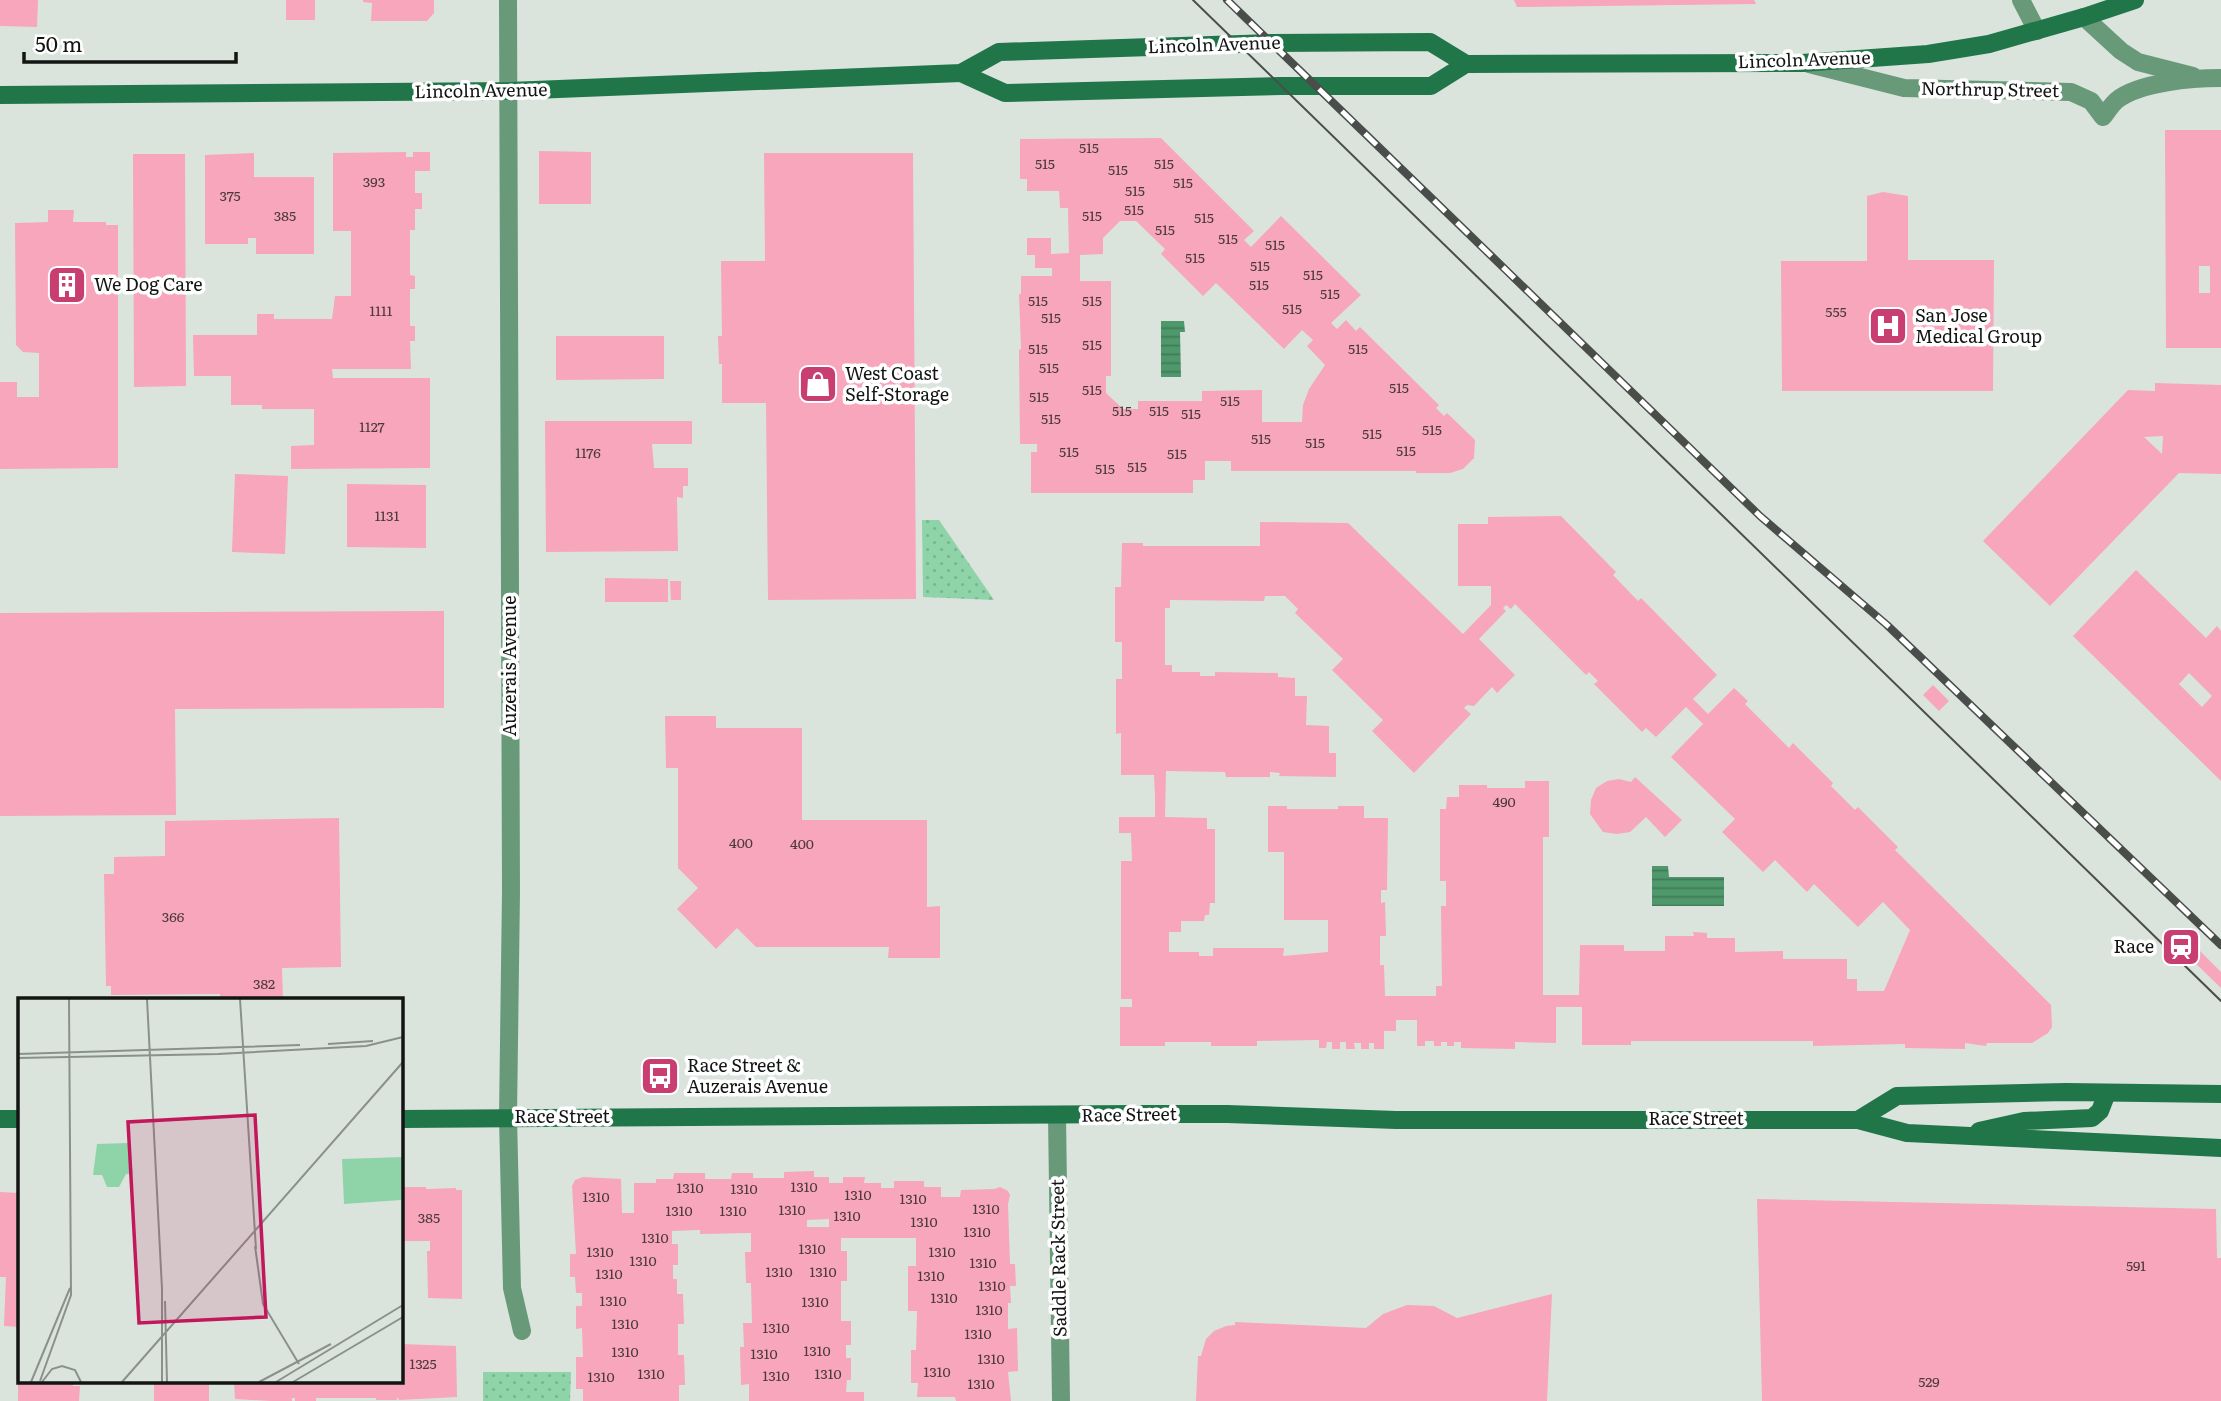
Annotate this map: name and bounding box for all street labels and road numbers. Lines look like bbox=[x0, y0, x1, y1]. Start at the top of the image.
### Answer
street label: Lincoln Avenue bbox=[1147, 28, 1281, 59]
street label: Lincoln Avenue bbox=[1737, 43, 1871, 74]
street label: Northrup Street bbox=[1921, 74, 2060, 103]
street label: Lincoln Avenue bbox=[414, 75, 548, 104]
street label: Auzerais Avenue bbox=[495, 596, 522, 736]
street label: Race Street bbox=[1081, 1099, 1178, 1128]
street label: Race Street bbox=[514, 1102, 611, 1129]
street label: Race Street bbox=[1648, 1104, 1745, 1131]
street label: Saddle Rack Street bbox=[1043, 1178, 1072, 1337]

